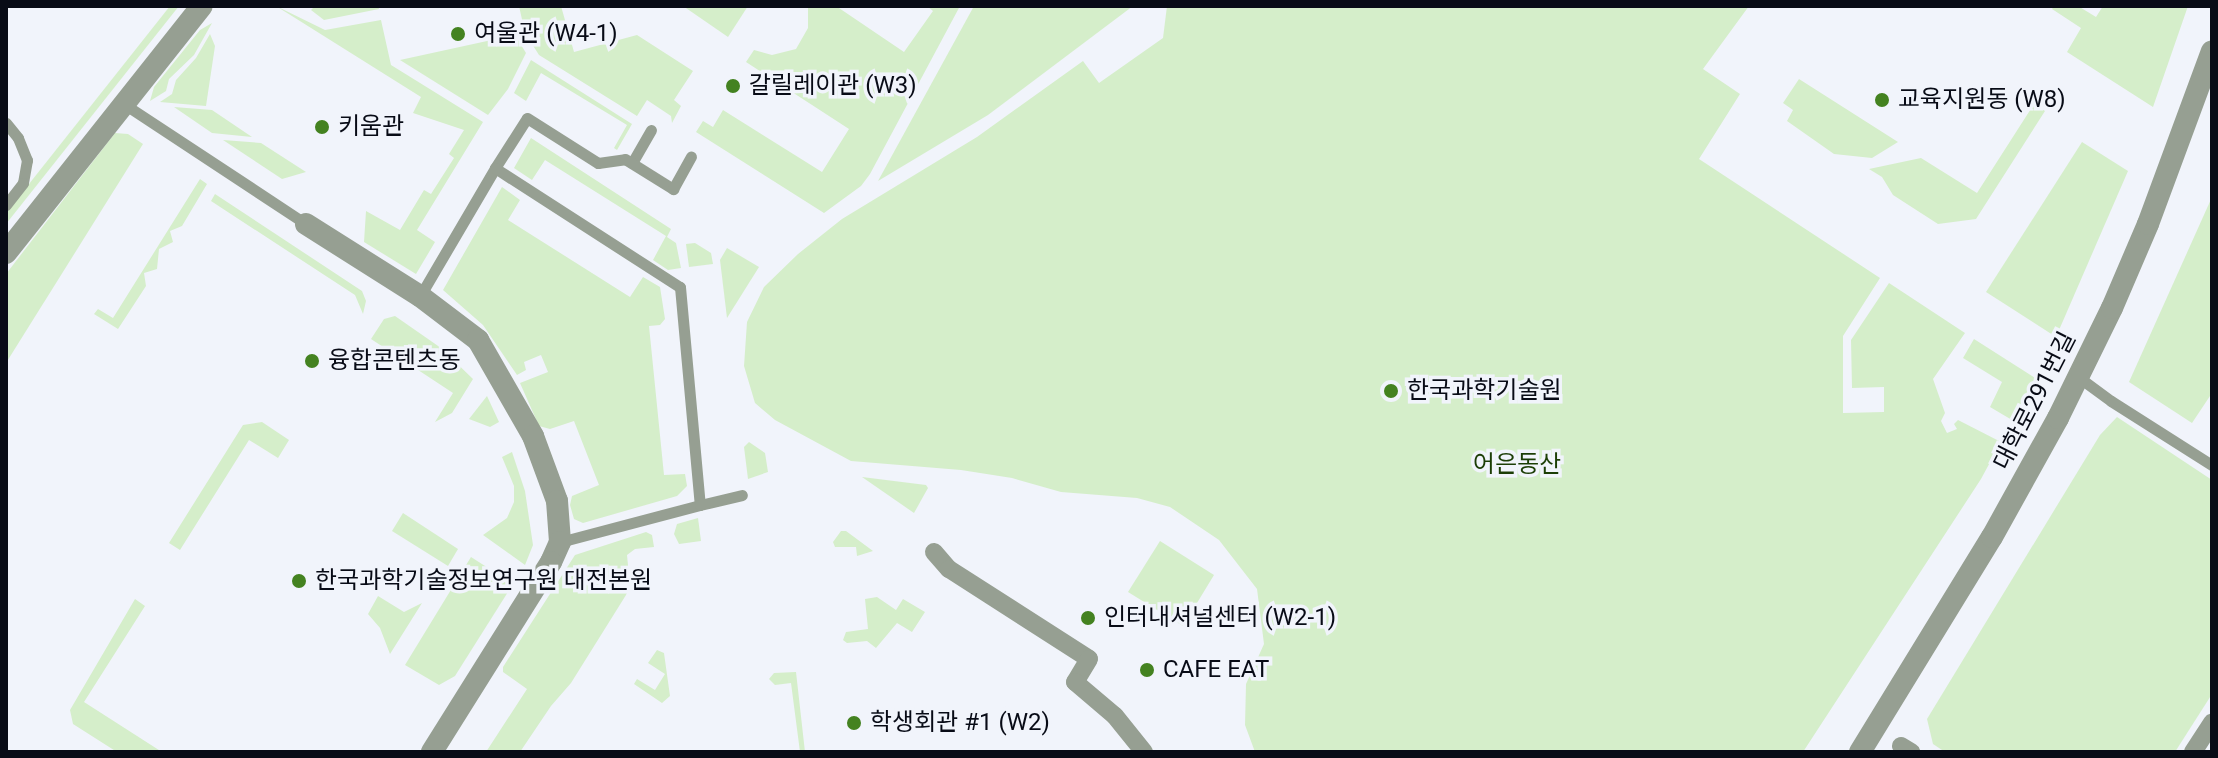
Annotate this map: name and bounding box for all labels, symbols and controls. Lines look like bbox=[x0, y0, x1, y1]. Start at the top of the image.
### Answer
place label: 여울관 (W4-1) bbox=[474, 20, 618, 48]
marker: 여울관 (W4-1) bbox=[449, 25, 467, 43]
place label: 갈릴레이관 (W3) bbox=[749, 72, 917, 100]
marker: 갈릴레이관 (W3) bbox=[724, 77, 742, 95]
place label: 교육지원동 (W8) bbox=[1898, 86, 2066, 114]
marker: 교육지원동 (W8) bbox=[1873, 91, 1891, 109]
place label: 키움관 bbox=[338, 113, 404, 141]
marker: 키움관 bbox=[313, 118, 331, 136]
street label: 대학로291번길 bbox=[1988, 327, 2082, 475]
place label: 융합콘텐츠동 bbox=[328, 347, 460, 375]
marker: 융합콘텐츠동 bbox=[303, 352, 321, 370]
place label: 한국과학기술원 bbox=[1407, 377, 1562, 405]
marker: 한국과학기술원 bbox=[1382, 382, 1400, 400]
park label: 어은동산 bbox=[1473, 451, 1561, 479]
place label: 한국과학기술정보연구원 대전본원 bbox=[315, 567, 652, 595]
marker: 한국과학기술정보연구원 대전본원 bbox=[290, 572, 308, 590]
place label: 인터내셔널센터 (W2-1) bbox=[1104, 604, 1336, 632]
marker: 인터내셔널센터 (W2-1) bbox=[1079, 609, 1097, 627]
place label: CAFE EAT bbox=[1163, 656, 1269, 684]
marker: CAFE EAT bbox=[1138, 661, 1156, 679]
place label: 학생회관 #1 (W2) bbox=[870, 709, 1050, 737]
marker: 학생회관 #1 (W2) bbox=[845, 714, 863, 732]

